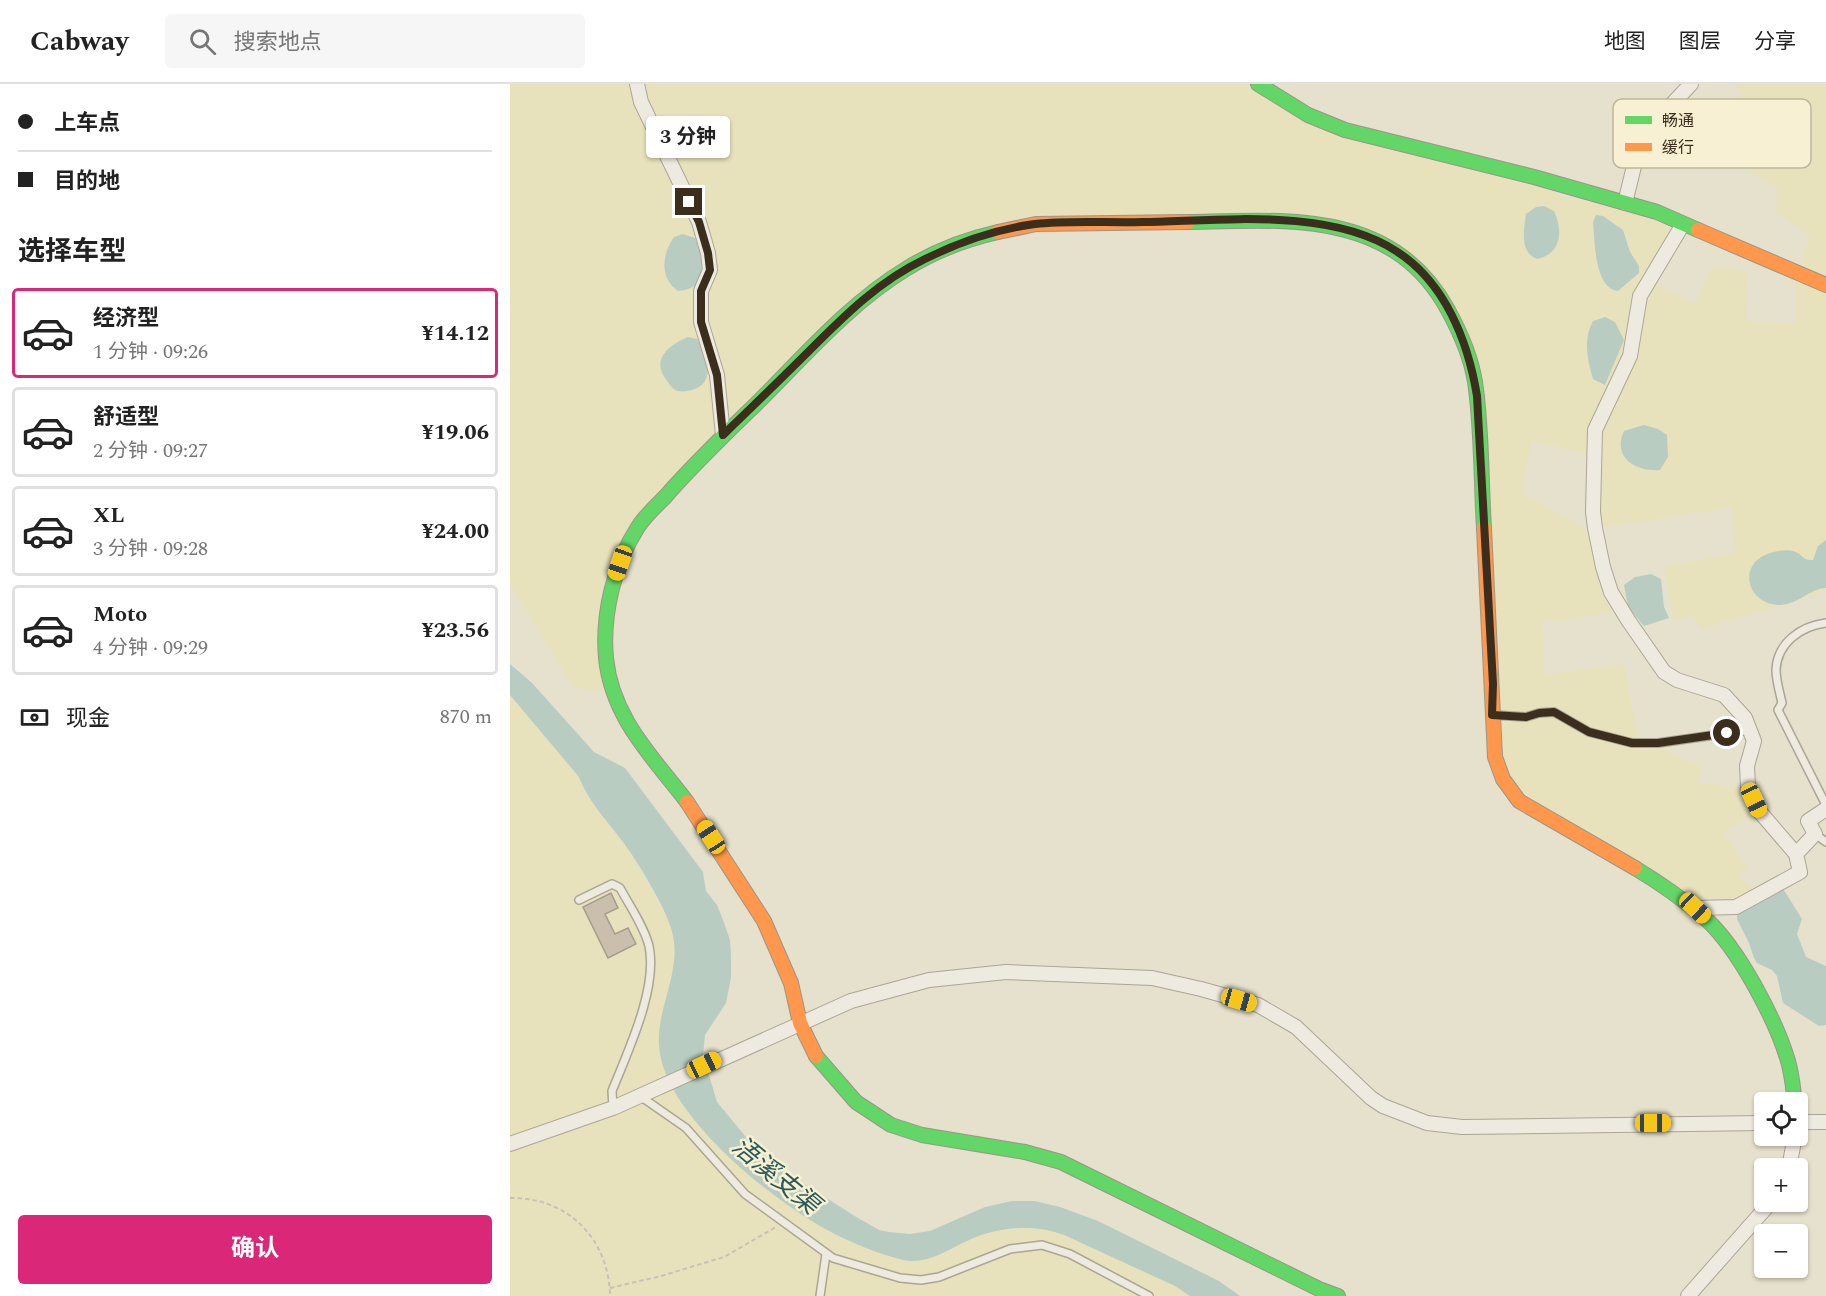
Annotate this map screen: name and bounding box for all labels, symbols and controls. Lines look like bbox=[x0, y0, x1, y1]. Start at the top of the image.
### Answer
search box bbox=[165, 14, 585, 68]
text: Cabway bbox=[30, 20, 129, 63]
icon: search bbox=[186, 25, 219, 58]
text: 搜索地点 bbox=[234, 26, 322, 59]
text: 地图 bbox=[1604, 26, 1646, 58]
text: 图层 bbox=[1679, 26, 1721, 58]
text: 分享 bbox=[1754, 26, 1796, 58]
legend bbox=[1613, 99, 1811, 168]
text: 上车点 bbox=[54, 107, 120, 140]
text: 畅通 bbox=[1662, 109, 1694, 133]
callout: 3 分钟 bbox=[647, 115, 731, 157]
text: 3 分钟 bbox=[660, 122, 716, 152]
text: 缓行 bbox=[1662, 136, 1694, 160]
text: 目的地 bbox=[54, 165, 120, 198]
route end bbox=[675, 188, 702, 215]
text: 选择车型 bbox=[18, 231, 126, 273]
text: 经济型 bbox=[93, 302, 159, 335]
icon: car bbox=[21, 306, 75, 360]
text: ¥14.12 bbox=[421, 317, 489, 350]
text: 1 分钟 · 09:26 bbox=[93, 337, 208, 367]
text: 舒适型 bbox=[93, 401, 159, 434]
icon: car bbox=[21, 405, 75, 459]
text: ¥19.06 bbox=[421, 416, 489, 449]
text: 2 分钟 · 09:27 bbox=[93, 436, 208, 466]
text: XL bbox=[93, 499, 124, 532]
icon: car bbox=[21, 504, 75, 558]
text: ¥24.00 bbox=[421, 515, 489, 548]
text: 3 分钟 · 09:28 bbox=[93, 534, 208, 564]
car bbox=[606, 543, 634, 583]
text: Moto bbox=[93, 598, 147, 631]
icon: car bbox=[21, 603, 75, 657]
text: ¥23.56 bbox=[421, 614, 489, 647]
text: 4 分钟 · 09:29 bbox=[93, 633, 208, 663]
icon: cash bbox=[18, 701, 51, 734]
text: 现金 bbox=[66, 702, 110, 735]
text: 870 m bbox=[440, 702, 492, 732]
route start bbox=[1713, 719, 1740, 746]
car bbox=[1738, 780, 1770, 820]
car bbox=[694, 817, 728, 857]
car bbox=[1676, 889, 1714, 927]
car bbox=[1219, 986, 1259, 1014]
car bbox=[684, 1049, 724, 1081]
map controls bbox=[1754, 1092, 1808, 1278]
button: locate bbox=[1754, 1092, 1808, 1146]
car bbox=[1635, 1114, 1671, 1132]
water label: 浯溪支渠 bbox=[723, 1127, 831, 1227]
button: + bbox=[1754, 1158, 1808, 1212]
button: 确认 bbox=[18, 1215, 492, 1284]
button: − bbox=[1754, 1224, 1808, 1278]

